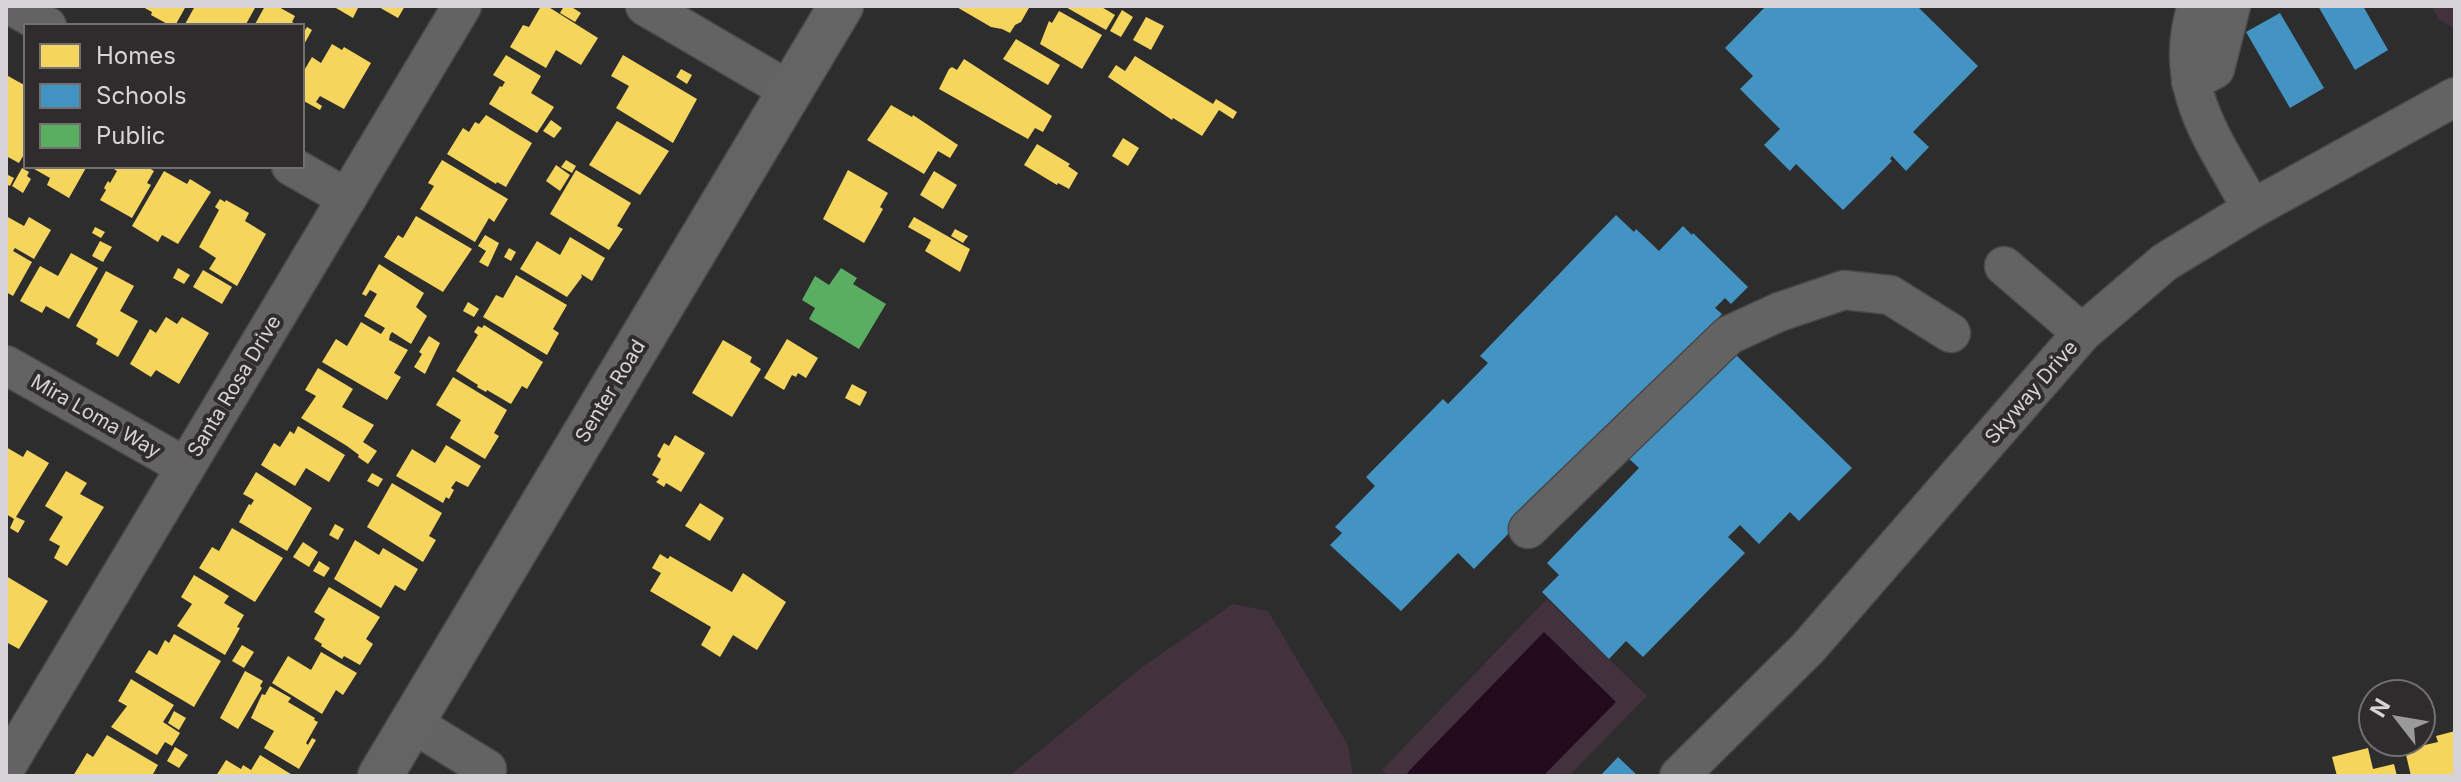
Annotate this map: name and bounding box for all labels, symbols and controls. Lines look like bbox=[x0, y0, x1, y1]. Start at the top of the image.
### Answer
legend bbox=[24, 24, 304, 168]
text: Homes bbox=[96, 41, 176, 70]
text: Schools bbox=[96, 81, 187, 110]
text: Public bbox=[96, 121, 166, 150]
street label: Santa Rosa Drive bbox=[182, 311, 286, 461]
street label: Senter Road bbox=[570, 335, 650, 447]
street label: Skyway Drive bbox=[1980, 336, 2082, 448]
street label: Mira Loma Way bbox=[27, 369, 165, 463]
north arrow bbox=[2357, 678, 2437, 758]
text: N bbox=[2364, 694, 2395, 722]

